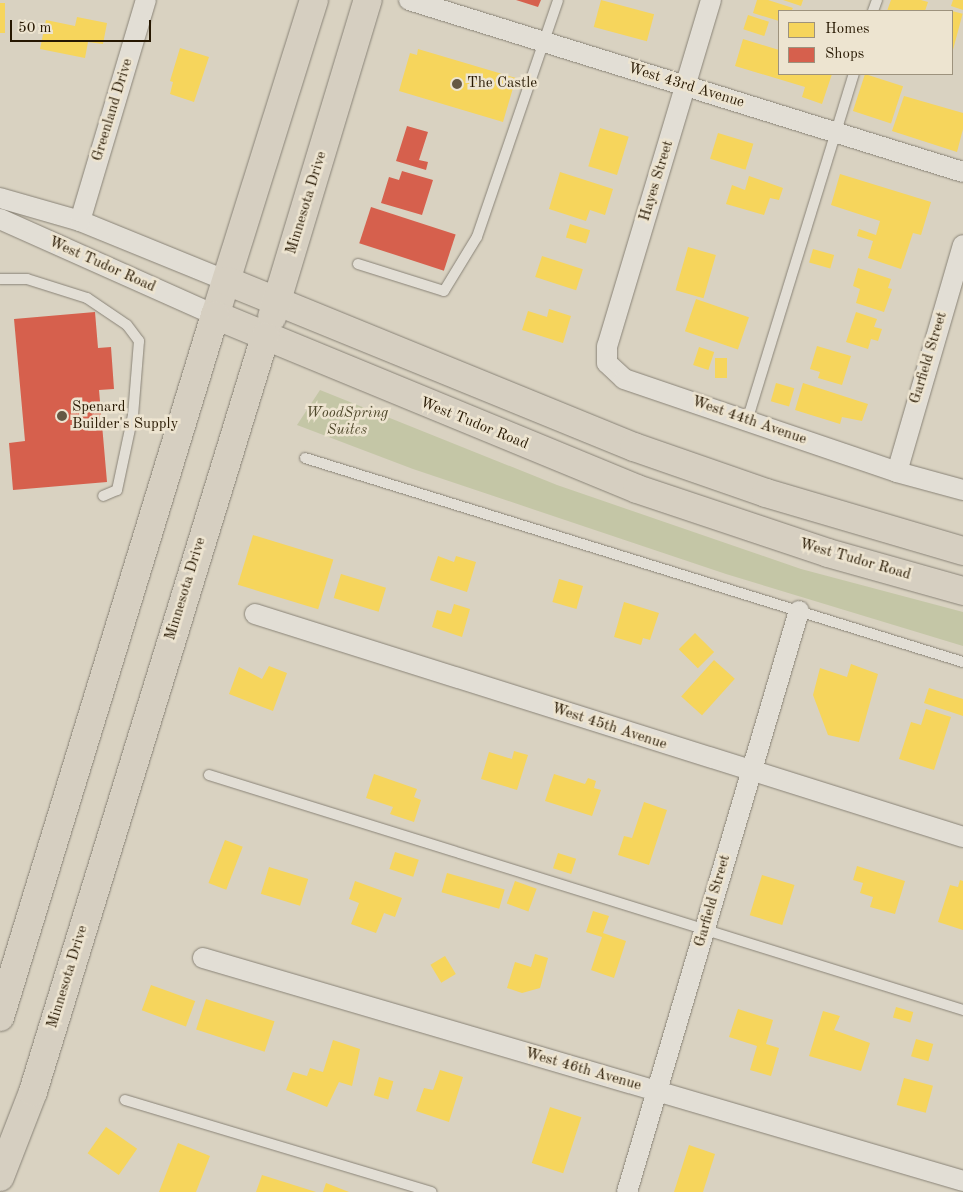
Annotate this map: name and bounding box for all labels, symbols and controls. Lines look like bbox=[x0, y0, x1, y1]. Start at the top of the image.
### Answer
scale bar bbox=[12, 10, 154, 42]
legend bbox=[778, 10, 953, 75]
text: 50 m bbox=[18, 21, 52, 36]
text: Homes bbox=[825, 22, 870, 37]
text: Shops bbox=[825, 47, 864, 62]
street label: Greenland Drive bbox=[89, 56, 137, 164]
street label: West 43rd Avenue bbox=[626, 60, 746, 112]
place label: The Castle bbox=[467, 75, 537, 93]
marker: The Castle bbox=[451, 78, 463, 90]
street label: Hayes Street bbox=[636, 138, 678, 224]
street label: Minnesota Drive bbox=[283, 149, 331, 257]
street label: West Tudor Road bbox=[46, 233, 158, 297]
street label: Garfield Street bbox=[906, 310, 952, 406]
street label: West 44th Avenue bbox=[689, 393, 809, 449]
street label: West Tudor Road bbox=[417, 394, 531, 454]
place label: Spenard Builder's Supply bbox=[72, 398, 178, 433]
park label: WoodSpring Suites bbox=[306, 404, 388, 439]
marker: Spenard Builder's Supply bbox=[56, 410, 68, 422]
street label: Minnesota Drive bbox=[162, 535, 210, 643]
street label: West Tudor Road bbox=[797, 535, 913, 585]
street label: West 45th Avenue bbox=[549, 700, 669, 754]
street label: Garfield Street bbox=[691, 853, 735, 949]
street label: Minnesota Drive bbox=[44, 923, 92, 1031]
street label: West 46th Avenue bbox=[523, 1045, 643, 1095]

